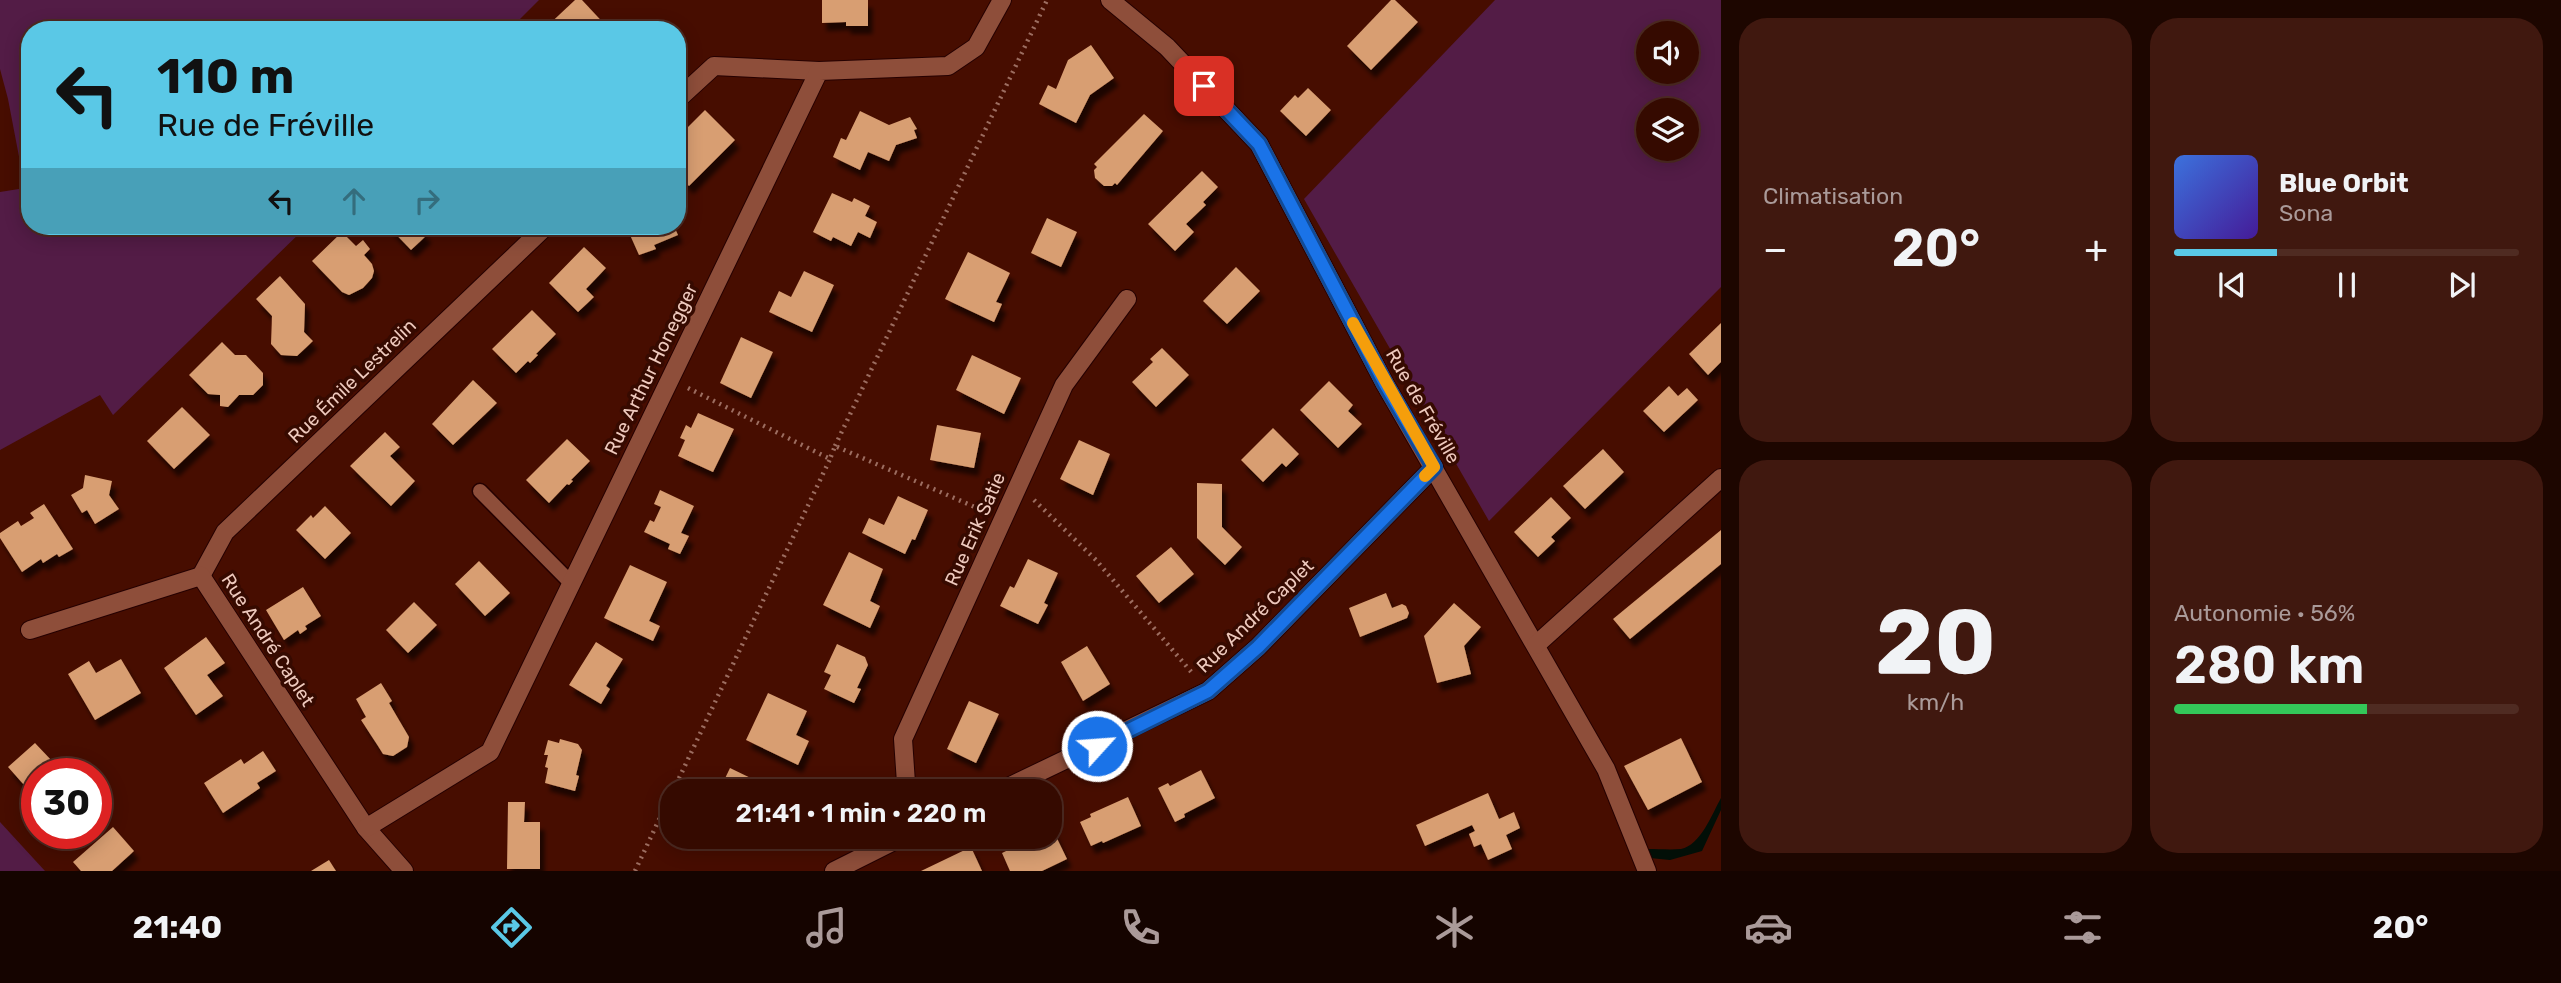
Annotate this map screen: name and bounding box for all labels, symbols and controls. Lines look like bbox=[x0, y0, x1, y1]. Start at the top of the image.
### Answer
map controls bbox=[1636, 21, 1699, 161]
button: sound bbox=[1636, 21, 1699, 84]
text: 110 m bbox=[157, 47, 294, 105]
icon: left bbox=[42, 49, 133, 140]
pin bbox=[1174, 56, 1234, 116]
icon: arrive bbox=[1185, 67, 1223, 105]
button: layers bbox=[1636, 98, 1699, 161]
text: Rue de Fréville bbox=[157, 106, 374, 144]
text: Blue Orbit bbox=[2279, 168, 2409, 199]
icon: left bbox=[262, 182, 300, 220]
icon: ahead bbox=[335, 182, 373, 220]
icon: right bbox=[408, 182, 446, 220]
text: Climatisation bbox=[1763, 182, 1903, 210]
text: Sona bbox=[2279, 199, 2333, 227]
text: 20° bbox=[1892, 217, 1980, 279]
text: − bbox=[1763, 226, 1788, 272]
text: + bbox=[2084, 226, 2108, 272]
icon: previous bbox=[2213, 266, 2251, 304]
icon: pause bbox=[2328, 266, 2366, 304]
icon: next bbox=[2443, 266, 2481, 304]
street label: Rue Arthur Honegger bbox=[600, 279, 703, 458]
street label: Rue Émile Lestrelin bbox=[283, 314, 421, 448]
street label: Rue de Fréville bbox=[1381, 344, 1465, 468]
street label: Rue Erik Satie bbox=[940, 469, 1010, 589]
street label: Rue André Caplet bbox=[1192, 554, 1319, 678]
street label: Rue André Caplet bbox=[217, 569, 320, 711]
text: 20 bbox=[1875, 588, 1996, 696]
text: Autonomie · 56% bbox=[2174, 599, 2355, 627]
text: 280 km bbox=[2174, 634, 2365, 696]
text: km/h bbox=[1907, 688, 1964, 716]
position arrow bbox=[1060, 709, 1134, 783]
speed limit sign: 30 bbox=[21, 758, 112, 849]
text: 21:41 · 1 min · 220 m bbox=[736, 798, 986, 829]
icon: directions bbox=[487, 903, 536, 952]
icon: music bbox=[802, 903, 851, 952]
icon: phone bbox=[1116, 903, 1165, 952]
icon: climate bbox=[1430, 903, 1479, 952]
icon: car bbox=[1744, 903, 1793, 952]
icon: filters bbox=[2058, 903, 2107, 952]
text: 21:40 bbox=[133, 908, 222, 946]
text: 20° bbox=[2373, 908, 2428, 946]

